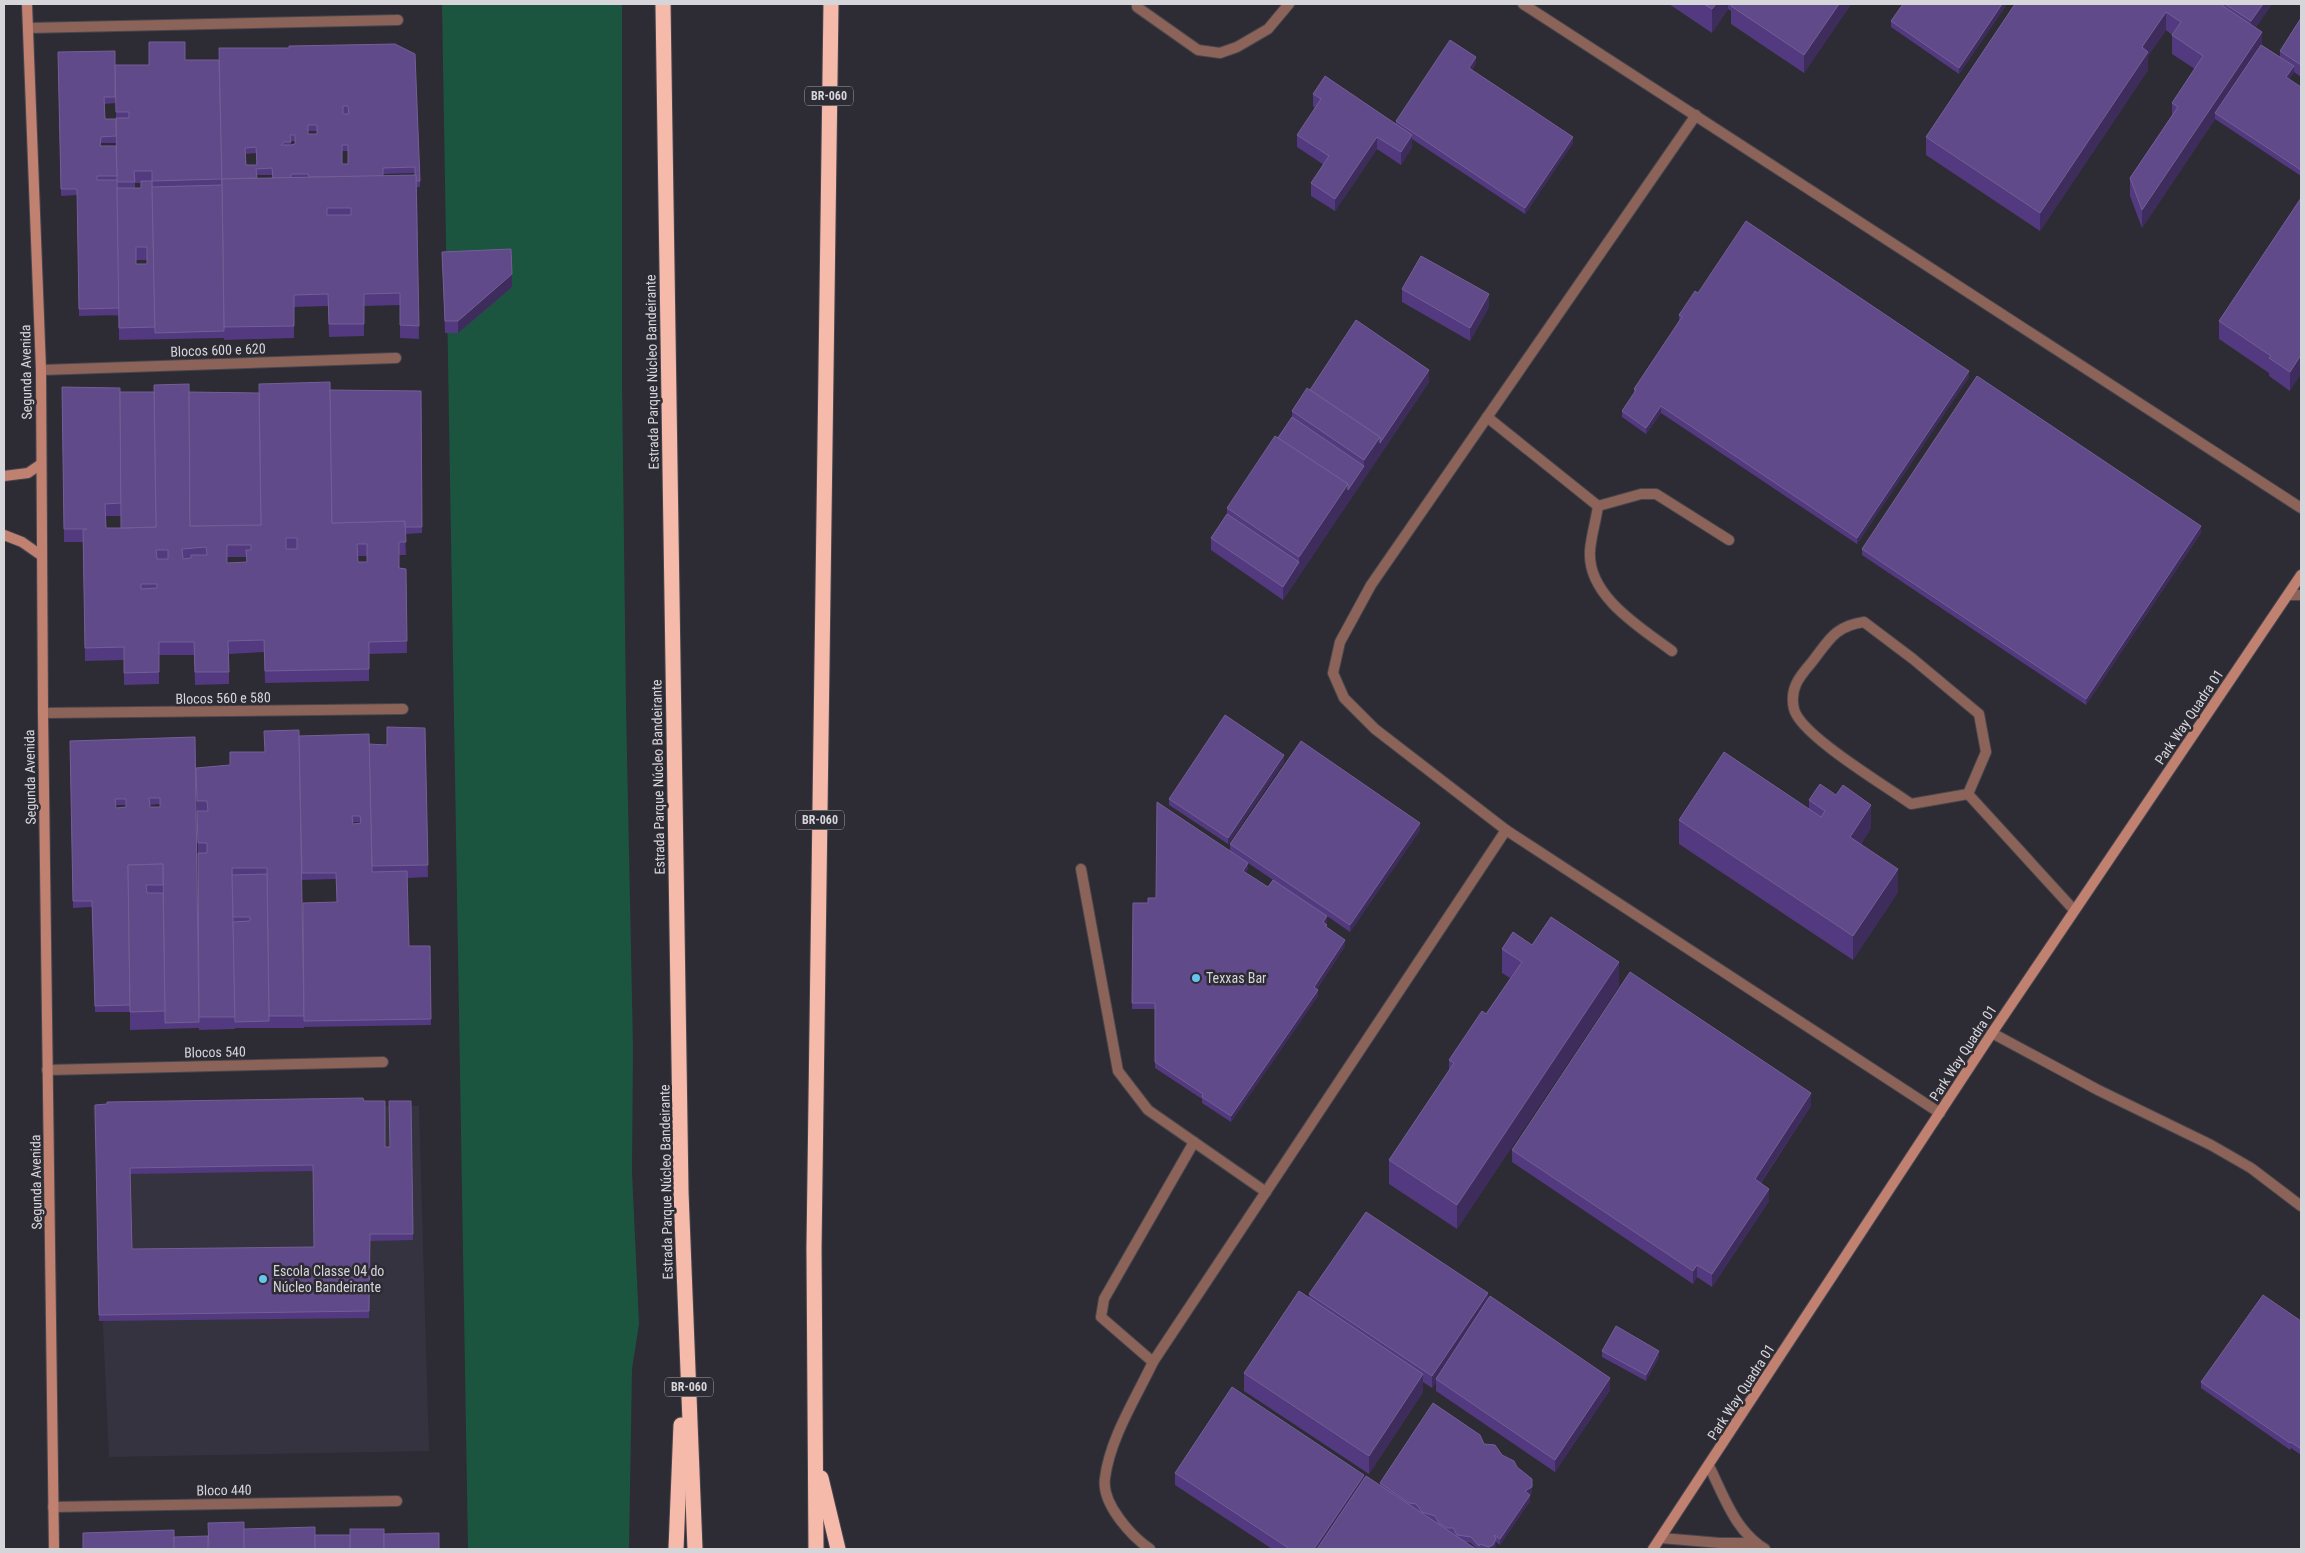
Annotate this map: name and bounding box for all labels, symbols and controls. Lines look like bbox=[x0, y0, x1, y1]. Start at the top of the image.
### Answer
road number: BR-060 bbox=[805, 86, 853, 105]
street label: Estrada Parque Núcleo Bandeirante bbox=[642, 274, 662, 470]
street label: Segunda Avenida bbox=[17, 324, 35, 420]
street label: Blocos 600 e 620 bbox=[170, 340, 266, 360]
street label: Park Way Quadra 01 bbox=[2151, 667, 2227, 767]
street label: Estrada Parque Núcleo Bandeirante bbox=[648, 679, 668, 875]
street label: Blocos 560 e 580 bbox=[175, 689, 271, 707]
street label: Segunda Avenida bbox=[21, 729, 39, 825]
road number: BR-060 bbox=[796, 810, 844, 830]
place label: Texxas Bar bbox=[1206, 970, 1266, 986]
marker: Texxas Bar bbox=[1190, 972, 1202, 984]
street label: Park Way Quadra 01 bbox=[1926, 1002, 2000, 1104]
street label: Blocos 540 bbox=[184, 1043, 246, 1061]
street label: Estrada Parque Núcleo Bandeirante bbox=[656, 1084, 676, 1280]
street label: Segunda Avenida bbox=[27, 1134, 45, 1230]
place label: Escola Classe 04 do Núcleo Bandeirante bbox=[273, 1263, 384, 1295]
marker: Escola Classe 04 do Núcleo Bandeirante bbox=[257, 1273, 269, 1285]
street label: Park Way Quadra 01 bbox=[1704, 1341, 1778, 1443]
road number: BR-060 bbox=[665, 1378, 713, 1396]
street label: Bloco 440 bbox=[196, 1482, 252, 1498]

